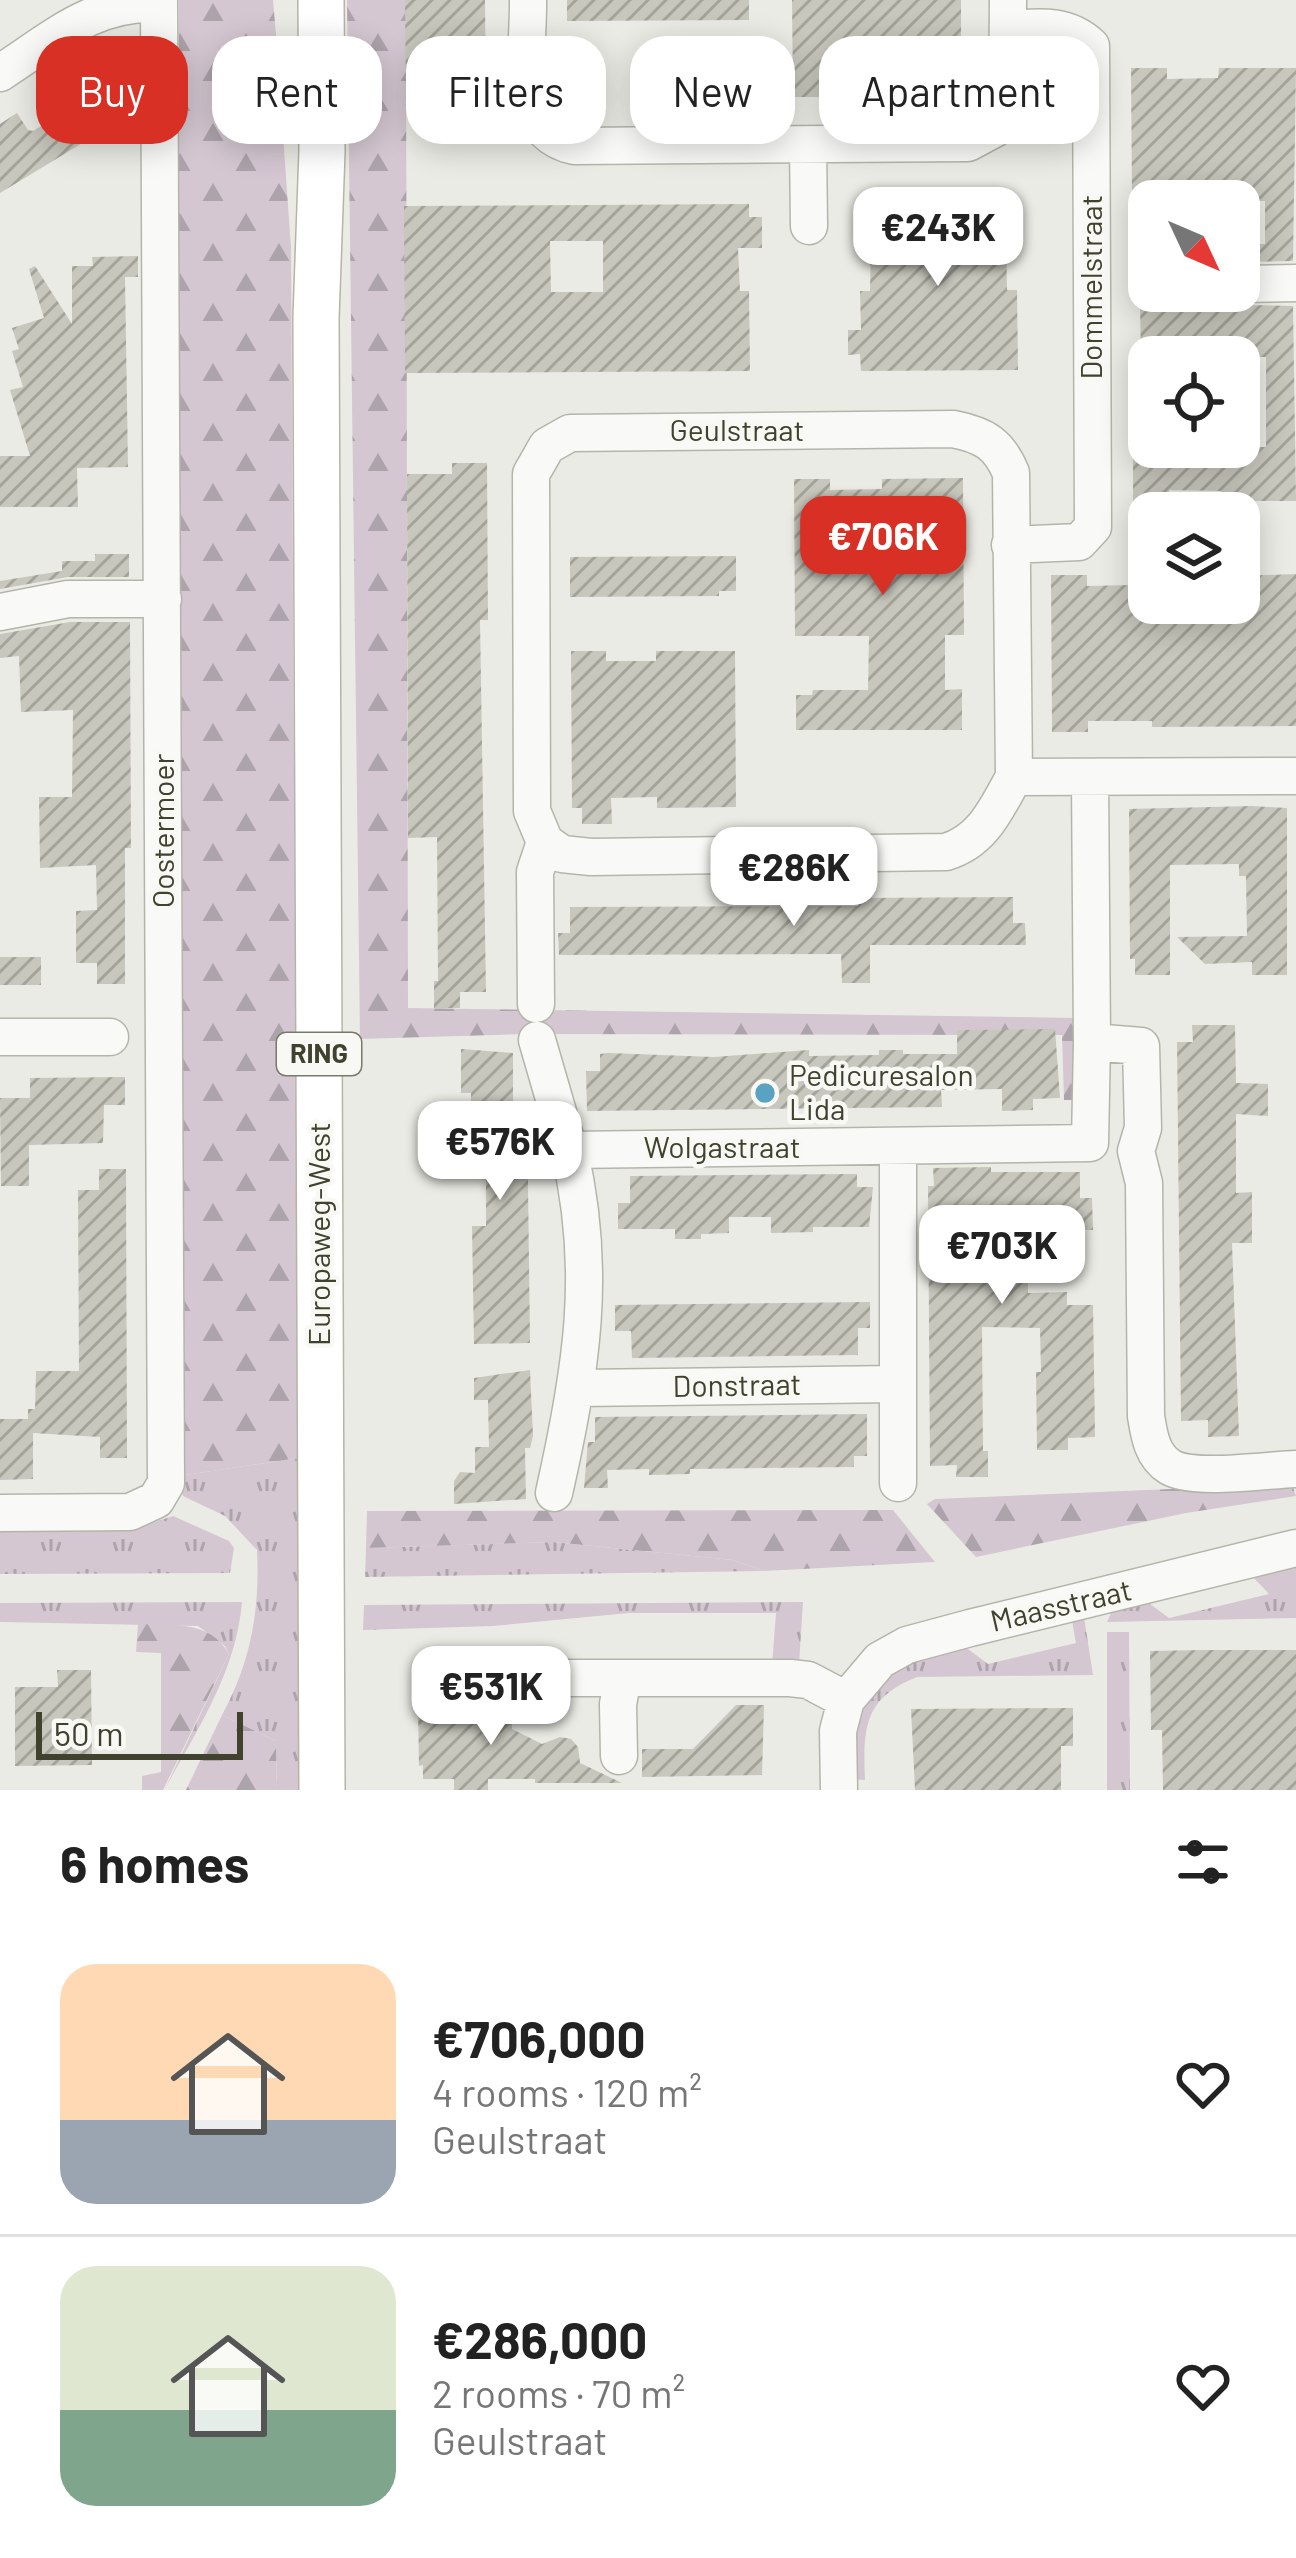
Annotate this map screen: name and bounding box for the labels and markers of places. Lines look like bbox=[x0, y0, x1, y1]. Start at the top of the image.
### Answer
pin: €243K bbox=[854, 187, 1022, 289]
pin: €706K bbox=[799, 496, 967, 598]
pin: €286K bbox=[710, 827, 878, 929]
place label: Pedicuresalon Lida bbox=[789, 1056, 974, 1126]
marker: Pedicuresalon Lida bbox=[752, 1080, 778, 1106]
pin: €576K bbox=[416, 1101, 584, 1203]
pin: €703K bbox=[918, 1205, 1086, 1307]
pin: €531K bbox=[407, 1646, 575, 1748]

